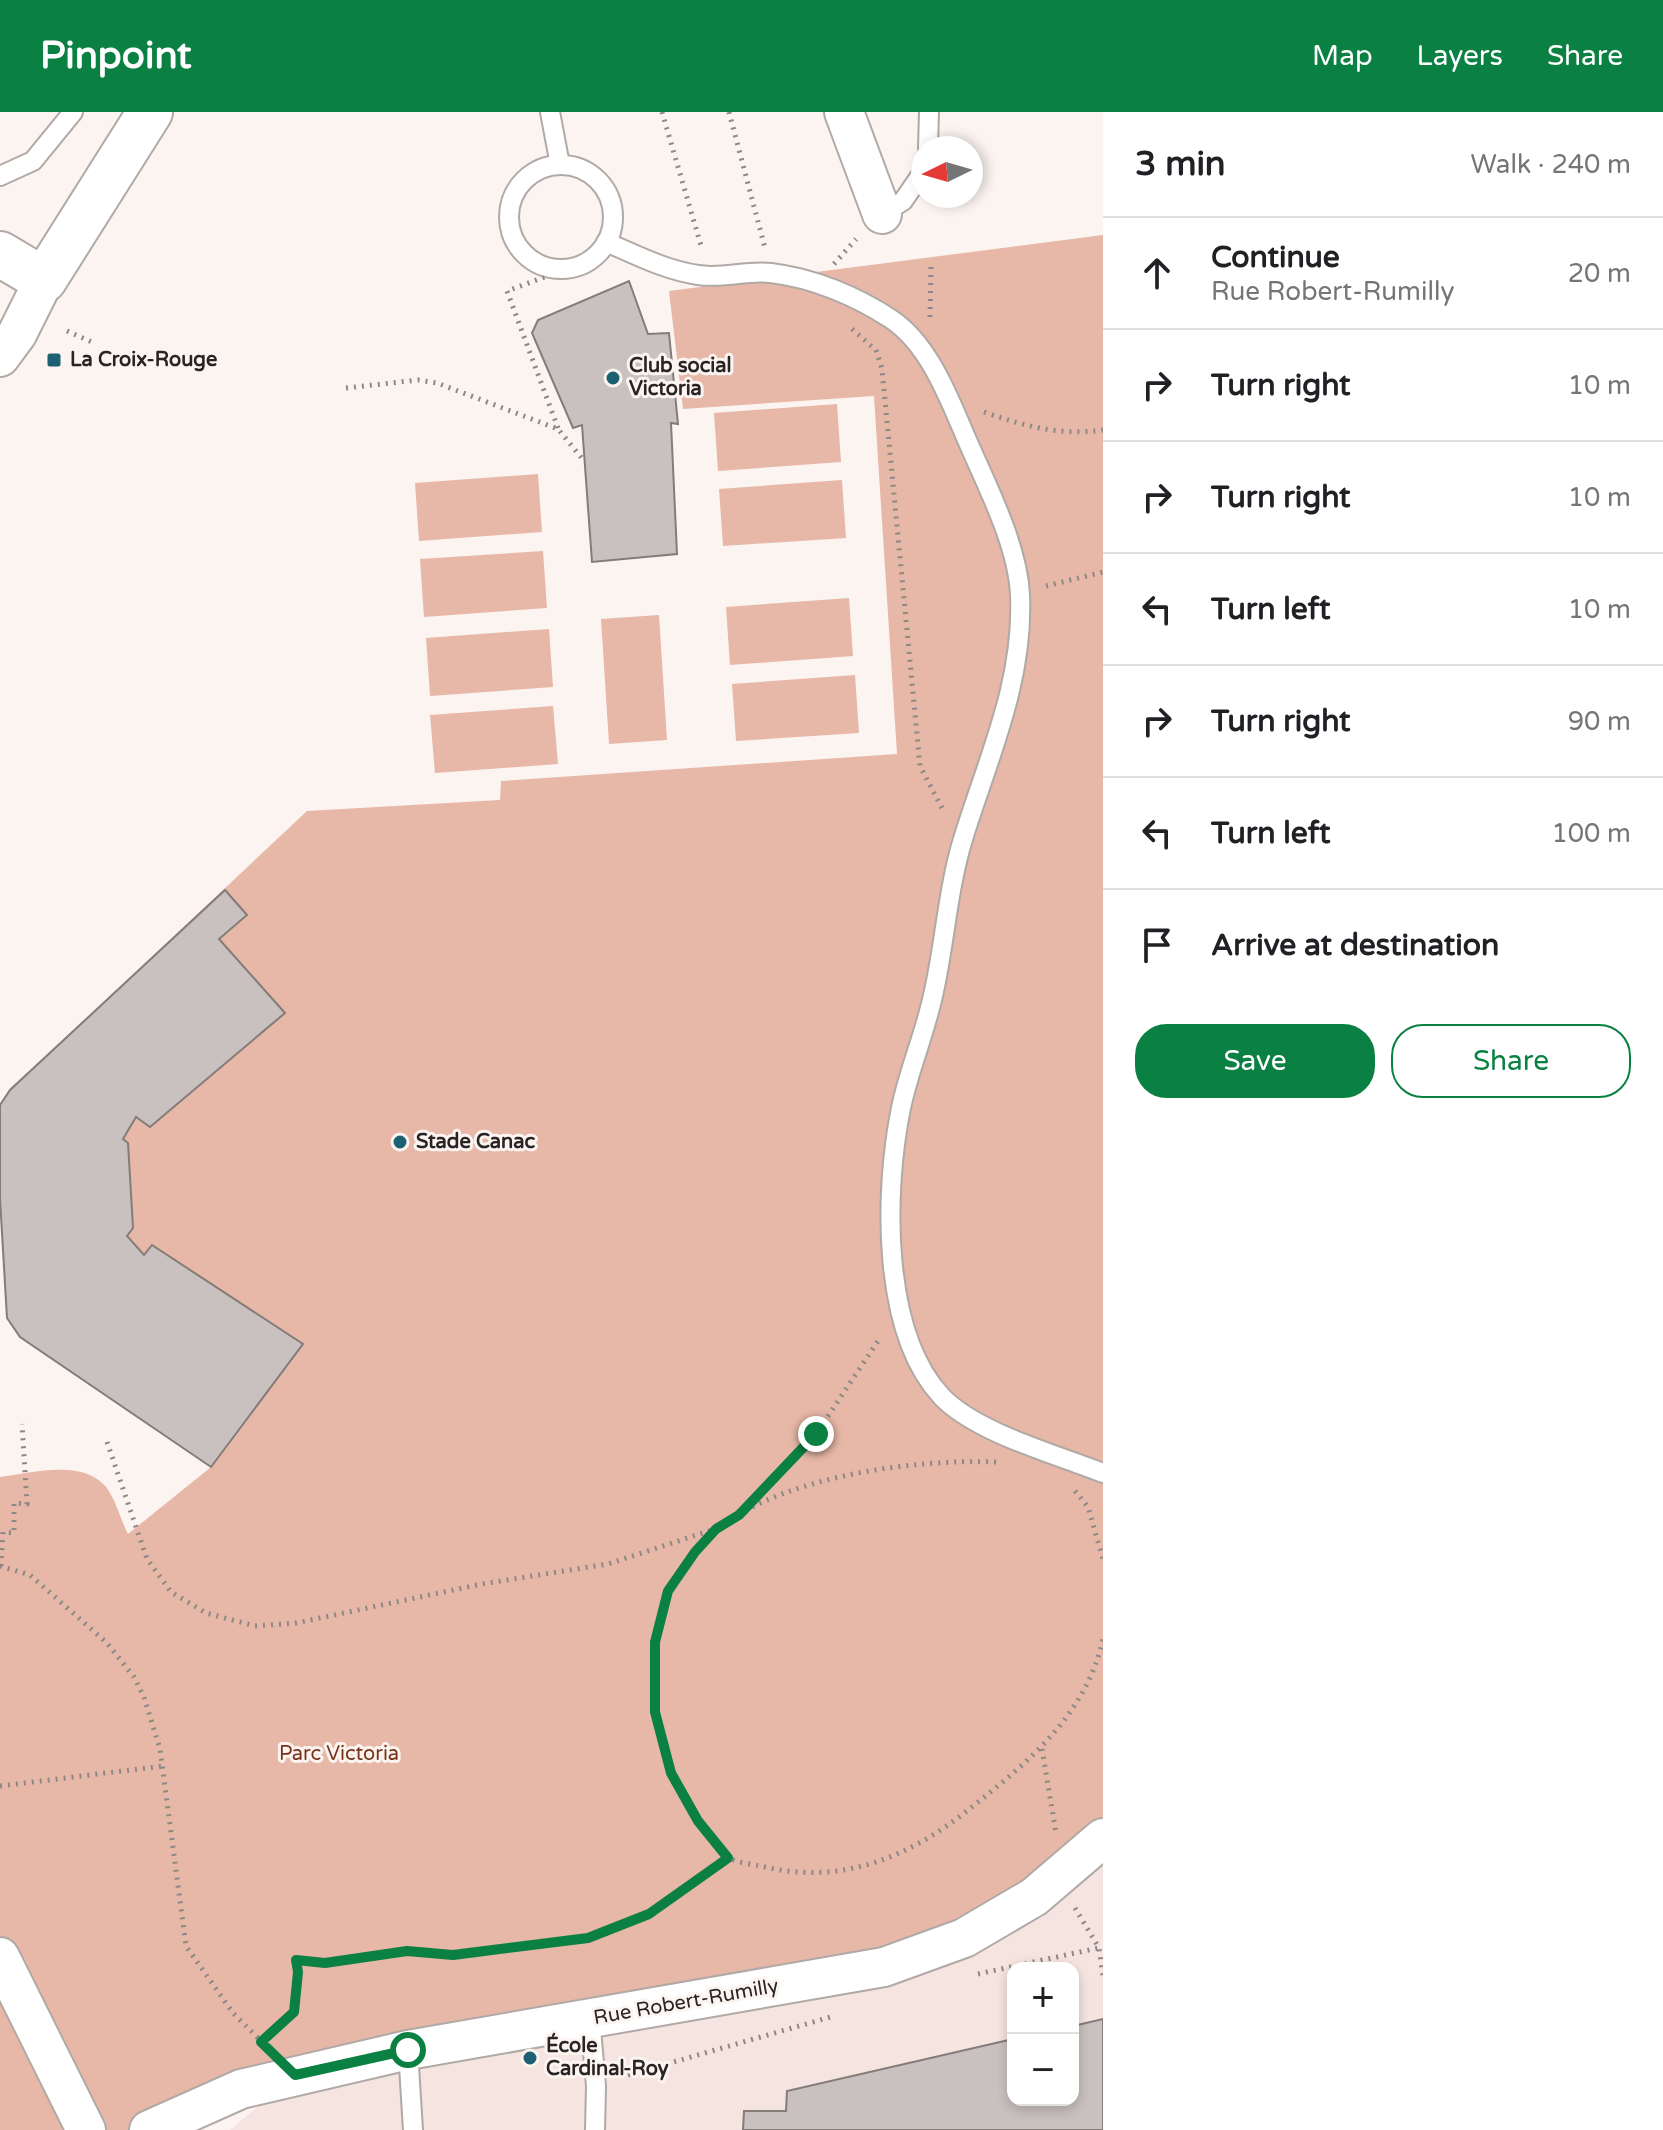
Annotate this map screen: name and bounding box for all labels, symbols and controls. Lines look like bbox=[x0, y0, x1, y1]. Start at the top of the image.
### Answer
text: Pinpoint bbox=[40, 33, 192, 79]
text: Map bbox=[1312, 39, 1373, 73]
text: Layers bbox=[1417, 39, 1503, 73]
text: Share bbox=[1547, 39, 1623, 73]
north arrow bbox=[911, 136, 983, 208]
text: 3 min bbox=[1135, 144, 1226, 185]
text: Walk · 240 m bbox=[1471, 149, 1631, 180]
text: Continue bbox=[1211, 239, 1340, 276]
icon: ahead bbox=[1135, 251, 1179, 295]
text: 20 m bbox=[1568, 258, 1631, 289]
text: Rue Robert-Rumilly bbox=[1211, 276, 1454, 307]
place label: La Croix-Rouge bbox=[70, 348, 217, 372]
marker: La Croix-Rouge bbox=[45, 351, 63, 369]
place label: Club social Victoria bbox=[629, 354, 732, 401]
icon: right bbox=[1135, 363, 1179, 407]
text: Turn right bbox=[1211, 367, 1351, 404]
marker: Club social Victoria bbox=[604, 369, 622, 387]
text: 10 m bbox=[1568, 370, 1631, 401]
icon: right bbox=[1135, 475, 1179, 519]
text: Turn right bbox=[1211, 479, 1351, 516]
text: 10 m bbox=[1568, 482, 1631, 513]
icon: left bbox=[1135, 587, 1179, 631]
text: Turn left bbox=[1211, 591, 1330, 628]
text: 10 m bbox=[1568, 594, 1631, 625]
icon: right bbox=[1135, 699, 1179, 743]
text: Turn right bbox=[1211, 703, 1351, 740]
text: 90 m bbox=[1568, 706, 1631, 737]
icon: left bbox=[1135, 811, 1179, 855]
text: Turn left bbox=[1211, 815, 1330, 852]
text: 100 m bbox=[1551, 818, 1631, 849]
icon: arrive bbox=[1135, 923, 1179, 967]
text: Arrive at destination bbox=[1211, 927, 1499, 964]
button: Save bbox=[1135, 1024, 1375, 1098]
button: Share bbox=[1391, 1024, 1631, 1098]
place label: Stade Canac bbox=[416, 1130, 535, 1154]
marker: Stade Canac bbox=[391, 1133, 409, 1151]
route end bbox=[798, 1416, 834, 1452]
park label: Parc Victoria bbox=[279, 1742, 399, 1766]
map controls bbox=[1007, 1962, 1079, 2106]
button: + bbox=[1007, 1962, 1079, 2034]
street label: Rue Robert-Rumilly bbox=[592, 1974, 781, 2030]
route start bbox=[390, 2032, 426, 2068]
place label: École Cardinal-Roy bbox=[546, 2032, 669, 2081]
button: − bbox=[1007, 2034, 1079, 2106]
marker: École Cardinal-Roy bbox=[521, 2049, 539, 2067]

